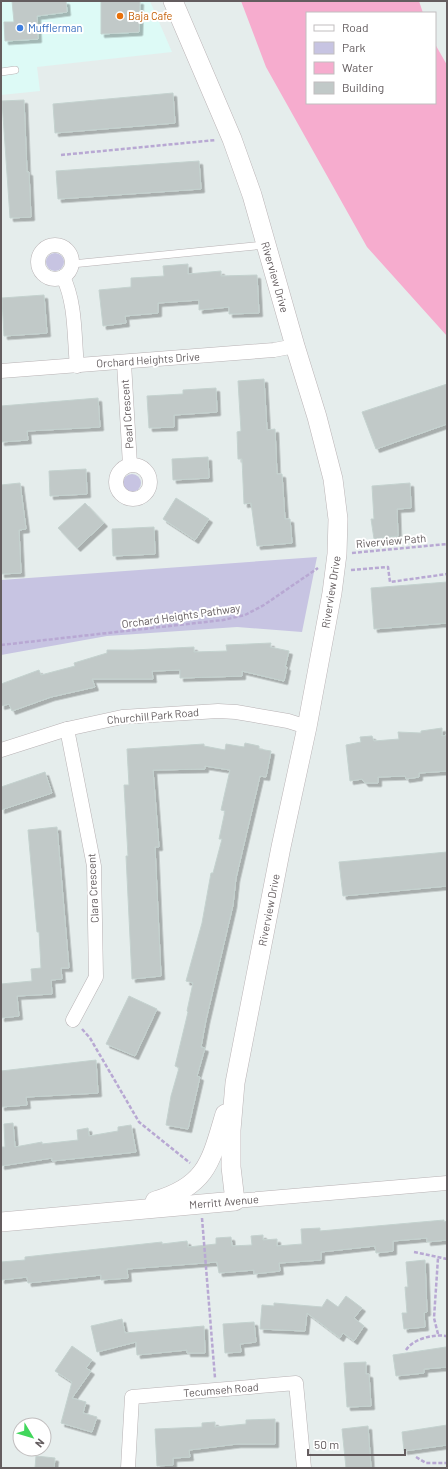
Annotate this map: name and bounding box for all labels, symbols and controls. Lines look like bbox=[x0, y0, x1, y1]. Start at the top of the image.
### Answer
place label: Baja Cafe bbox=[128, 9, 173, 22]
marker: Baja Cafe bbox=[115, 11, 125, 21]
legend bbox=[306, 12, 436, 104]
text: Road bbox=[342, 20, 369, 34]
place label: Mufflerman bbox=[28, 21, 82, 34]
marker: Mufflerman bbox=[15, 23, 25, 33]
text: Park bbox=[342, 40, 366, 54]
text: Water bbox=[342, 60, 374, 74]
text: Building bbox=[342, 80, 384, 94]
street label: Riverview Drive bbox=[259, 240, 292, 314]
street label: Orchard Heights Drive bbox=[96, 349, 200, 370]
street label: Pearl Crescent bbox=[118, 379, 135, 449]
street label: Riverview Path bbox=[355, 531, 427, 550]
street label: Riverview Drive bbox=[318, 555, 343, 629]
street label: Orchard Heights Pathway bbox=[121, 601, 241, 630]
street label: Churchill Park Road bbox=[106, 705, 200, 726]
street label: Clara Crescent bbox=[84, 853, 101, 923]
street label: Riverview Drive bbox=[255, 873, 282, 947]
street label: Merritt Avenue bbox=[189, 1192, 259, 1211]
street label: Tecumseh Road bbox=[183, 1380, 259, 1399]
north arrow bbox=[12, 1417, 52, 1457]
scale bar bbox=[308, 1431, 405, 1457]
text: N bbox=[33, 1437, 48, 1450]
text: 50 m bbox=[314, 1437, 339, 1451]

